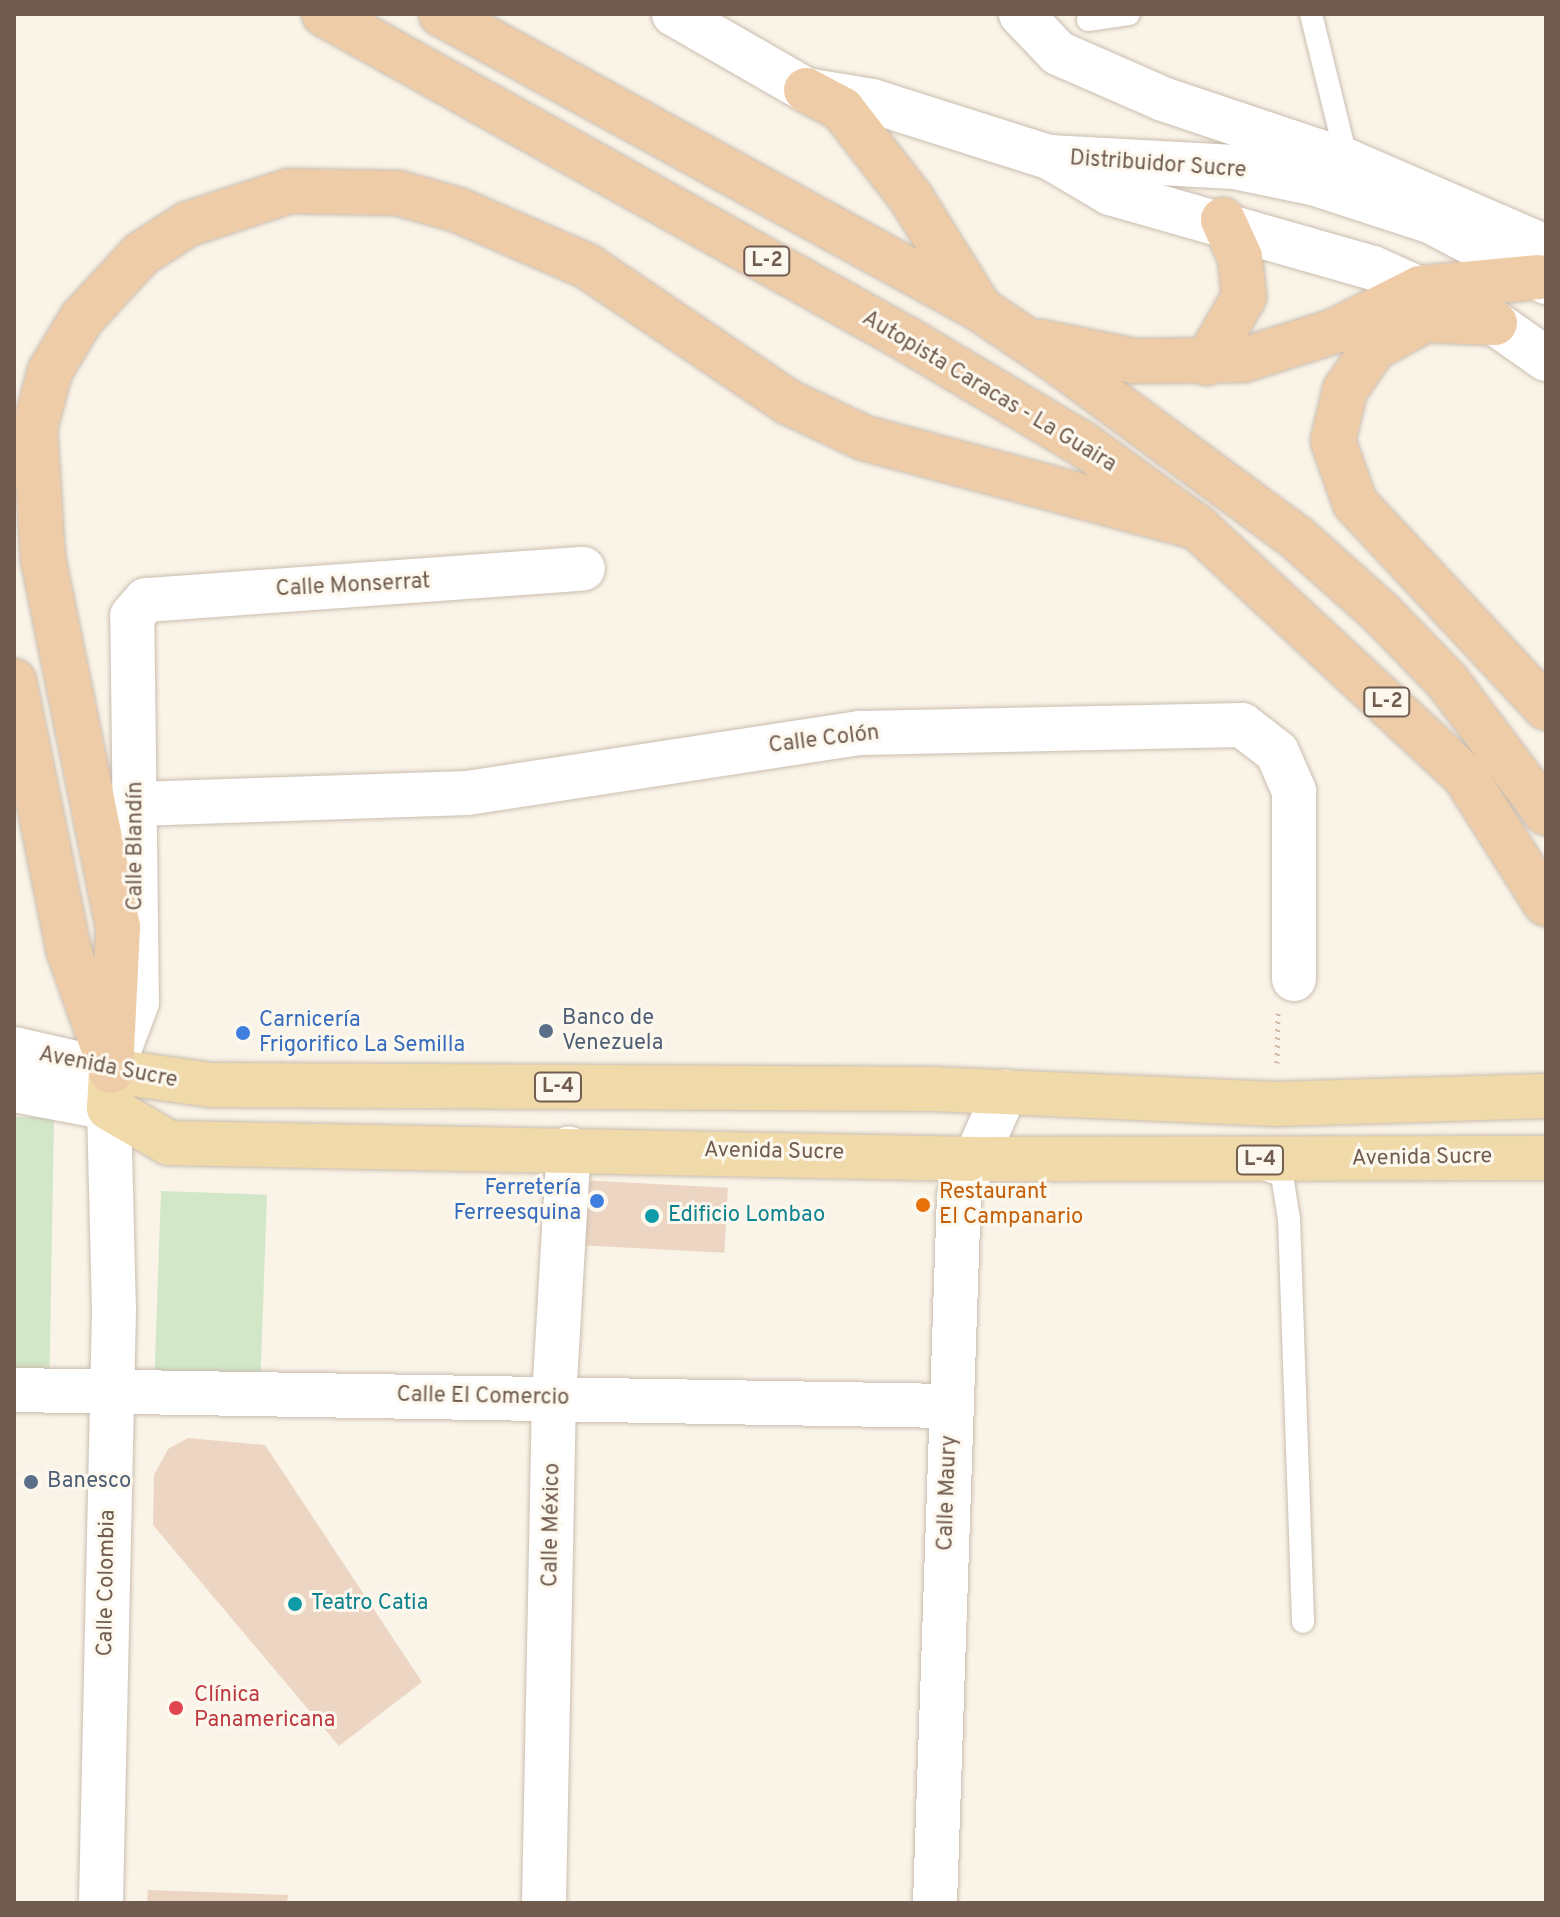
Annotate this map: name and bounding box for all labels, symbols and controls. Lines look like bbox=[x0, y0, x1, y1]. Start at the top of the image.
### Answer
street label: Distribuidor Sucre bbox=[1069, 146, 1247, 184]
road number: L-2 bbox=[743, 245, 791, 277]
street label: Autopista Caracas - La Guaira bbox=[857, 306, 1121, 478]
street label: Calle Monserrat bbox=[275, 569, 431, 603]
road number: L-2 bbox=[1363, 686, 1411, 718]
street label: Calle Colón bbox=[767, 720, 881, 760]
street label: Calle Blandín bbox=[123, 781, 149, 911]
place label: Banco de Venezuela bbox=[562, 1005, 663, 1056]
place label: Carnicería Frigorifico La Semilla bbox=[259, 1007, 465, 1058]
marker: Banco de Venezuela bbox=[537, 1022, 555, 1040]
marker: Carnicería Frigorifico La Semilla bbox=[234, 1024, 252, 1042]
street label: Avenida Sucre bbox=[37, 1042, 179, 1094]
road number: L-4 bbox=[532, 1071, 584, 1103]
street label: Avenida Sucre bbox=[704, 1138, 844, 1166]
road number: L-4 bbox=[1234, 1144, 1286, 1176]
street label: Avenida Sucre bbox=[1352, 1144, 1492, 1172]
place label: Ferretería Ferreesquina bbox=[454, 1175, 581, 1226]
place label: Restaurant El Campanario bbox=[939, 1179, 1083, 1230]
marker: Ferretería Ferreesquina bbox=[588, 1192, 606, 1210]
marker: Restaurant El Campanario bbox=[914, 1196, 932, 1214]
place label: Edificio Lombao bbox=[668, 1203, 825, 1229]
marker: Edificio Lombao bbox=[643, 1207, 661, 1225]
street label: Calle El Comercio bbox=[396, 1382, 570, 1412]
street label: Calle Maury bbox=[933, 1435, 963, 1551]
street label: Calle México bbox=[538, 1463, 566, 1587]
place label: Banesco bbox=[47, 1469, 131, 1495]
marker: Banesco bbox=[22, 1473, 40, 1491]
street label: Calle Colombia bbox=[93, 1509, 121, 1657]
place label: Teatro Catia bbox=[311, 1591, 428, 1617]
marker: Teatro Catia bbox=[286, 1595, 304, 1613]
place label: Clínica Panamericana bbox=[194, 1682, 335, 1734]
marker: Clínica Panamericana bbox=[165, 1697, 187, 1719]

